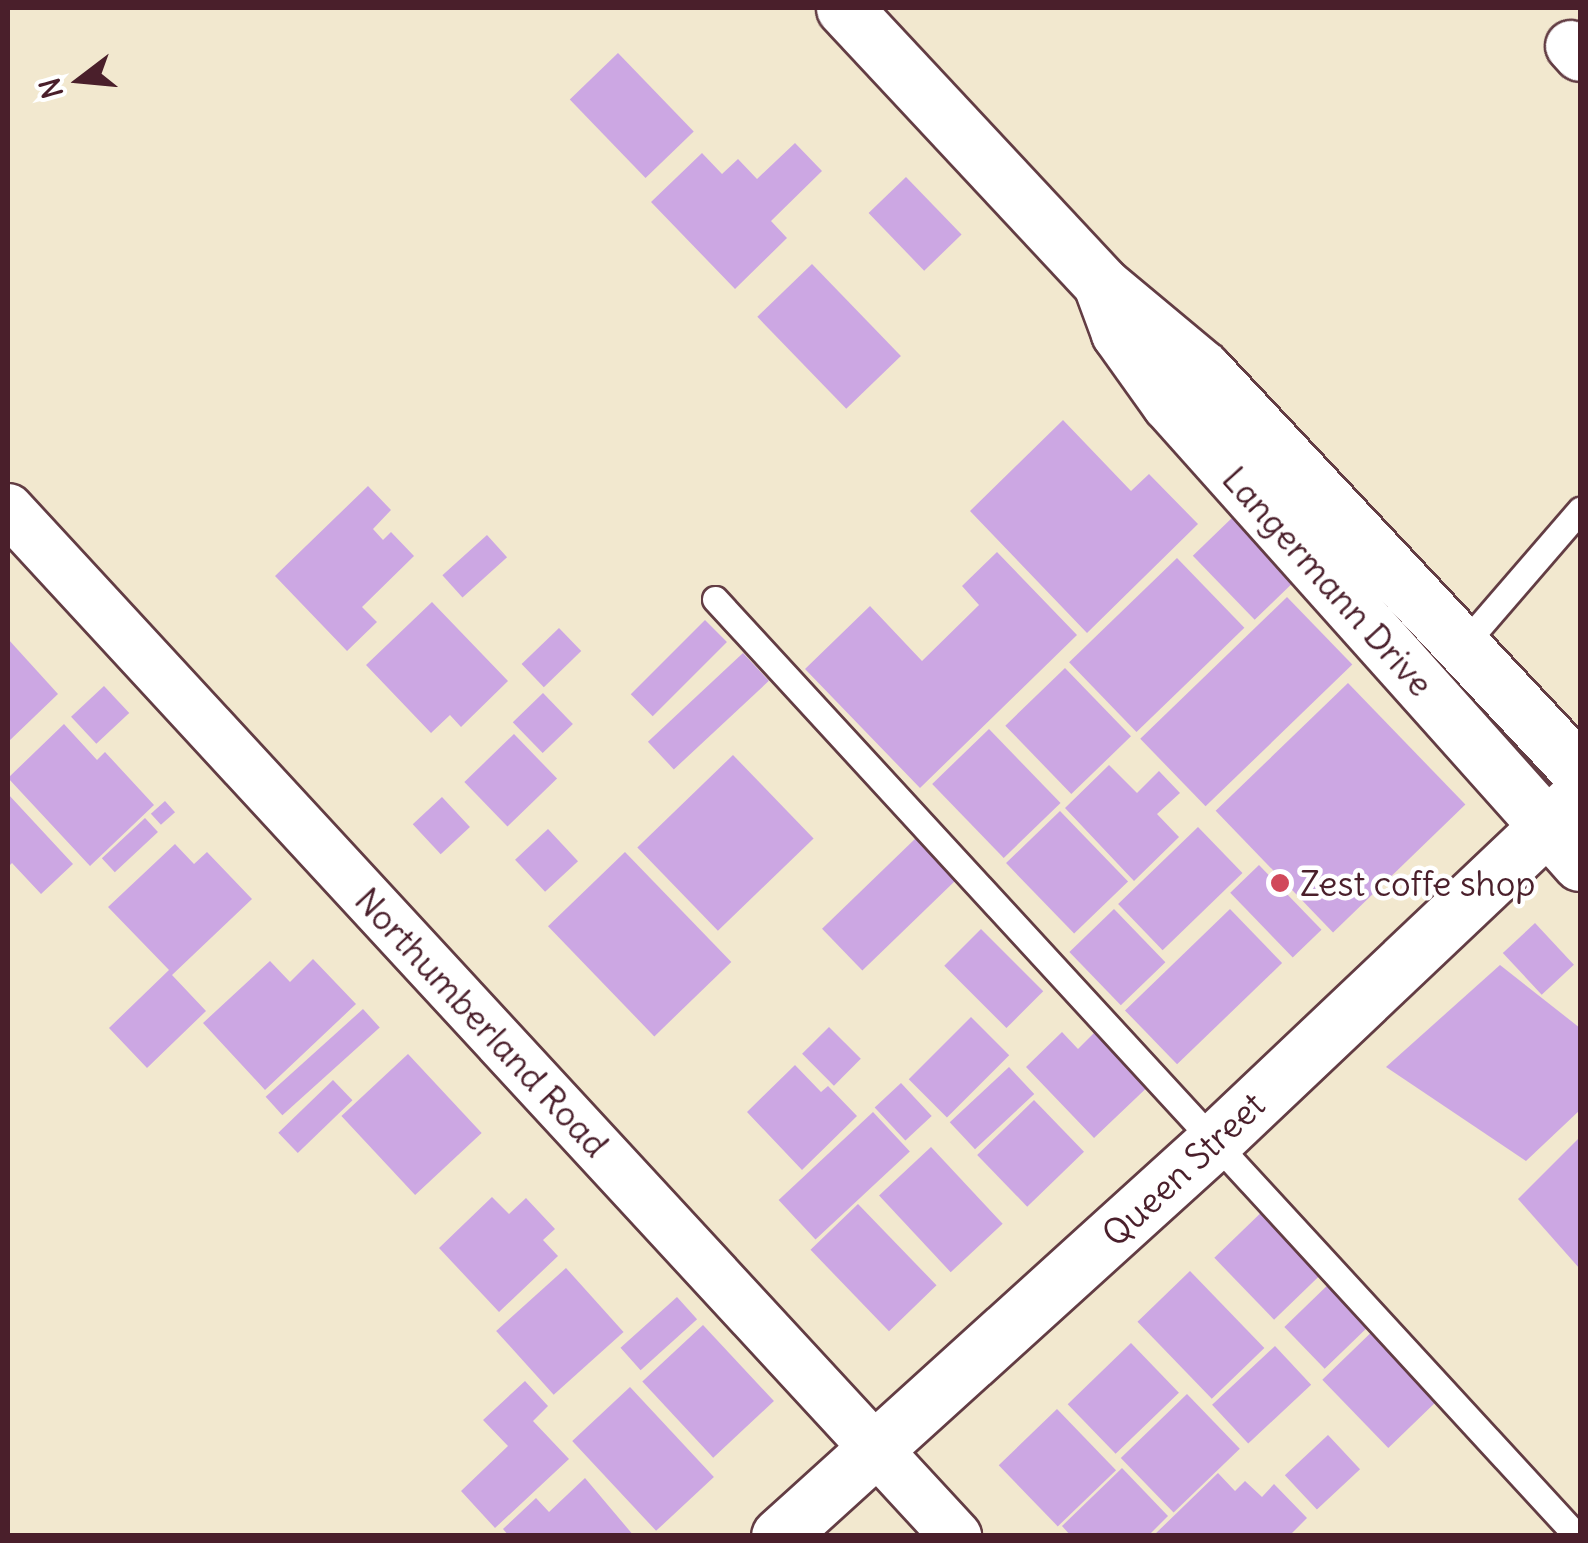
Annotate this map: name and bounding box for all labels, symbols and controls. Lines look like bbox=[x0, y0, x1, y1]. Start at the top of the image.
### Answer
north arrow bbox=[30, 30, 130, 130]
text: N bbox=[31, 74, 71, 103]
street label: Langermann Drive bbox=[1214, 458, 1442, 704]
place label: Zest coffe shop bbox=[1300, 862, 1535, 904]
marker: Zest coffe shop bbox=[1269, 872, 1291, 894]
street label: Northumberland Road bbox=[347, 879, 617, 1165]
street label: Queen Street bbox=[1093, 1083, 1273, 1255]

